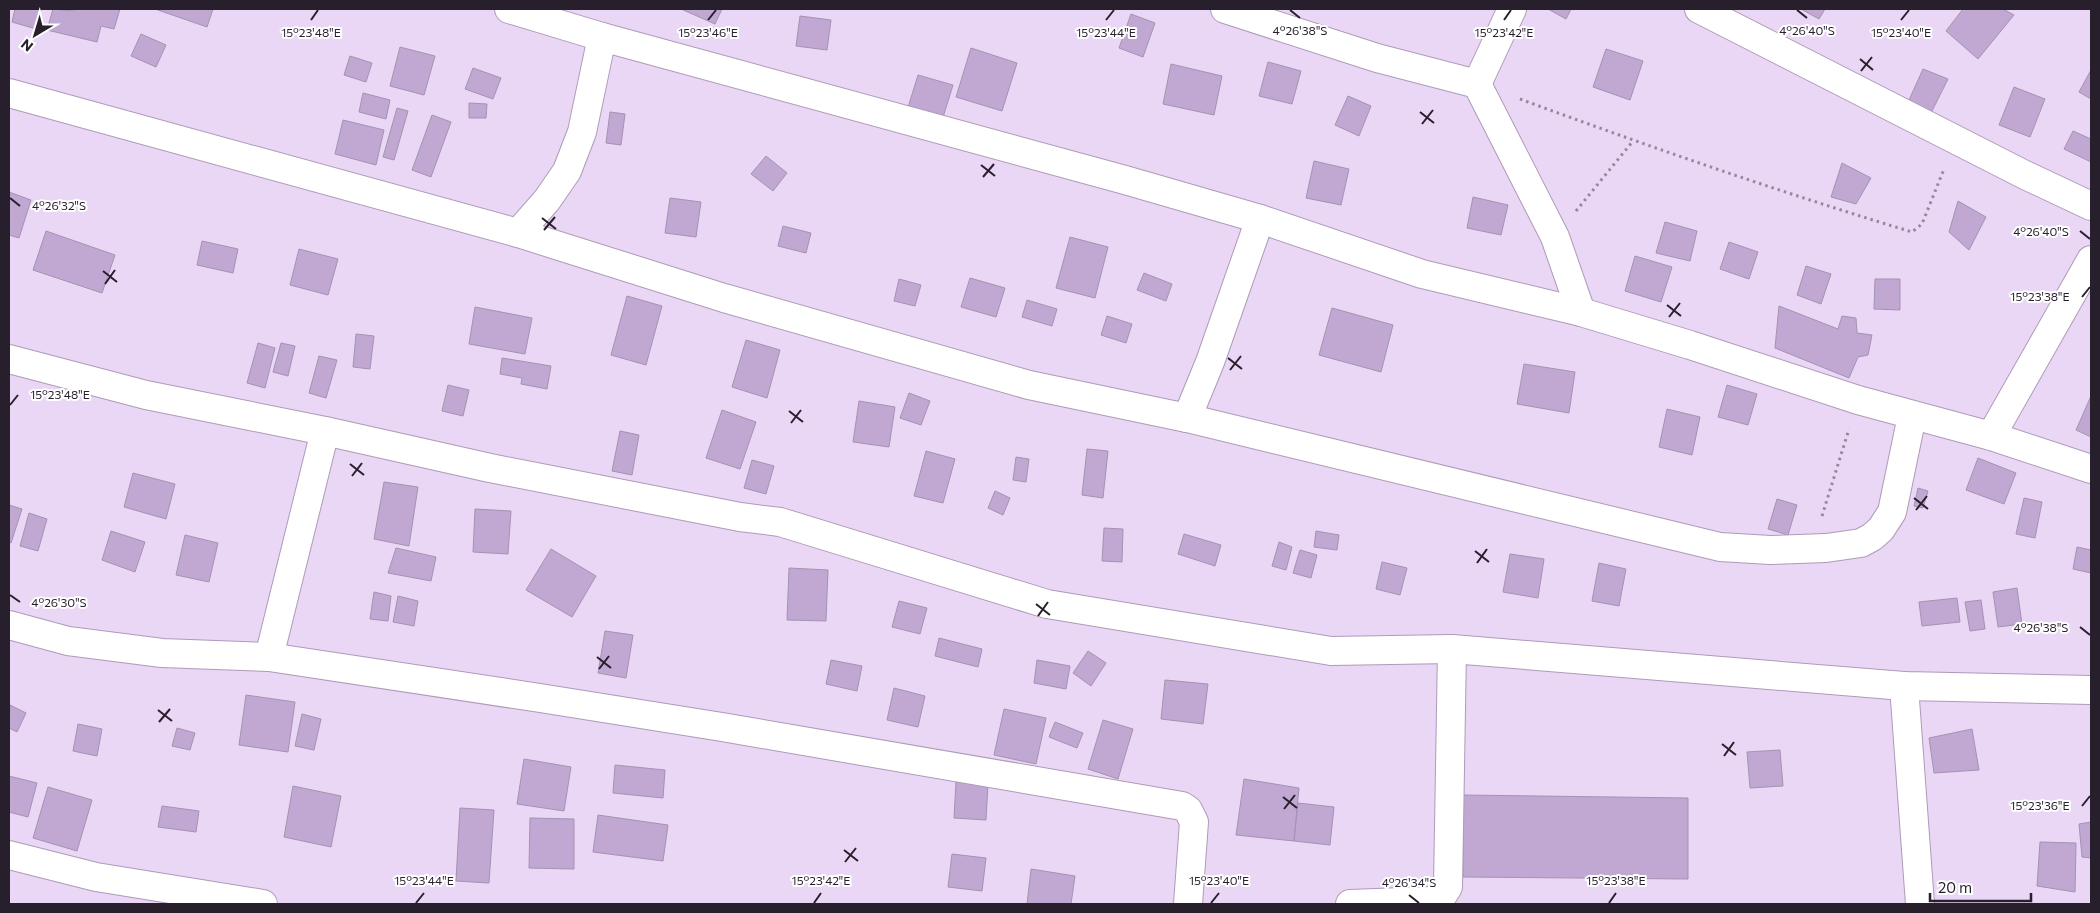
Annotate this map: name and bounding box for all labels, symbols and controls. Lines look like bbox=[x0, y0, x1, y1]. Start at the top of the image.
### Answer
north arrow bbox=[10, 10, 60, 60]
text: 4°26'38"S bbox=[1273, 23, 1327, 37]
text: 4°26'40"S bbox=[1779, 23, 1835, 37]
text: 15°23'48"E bbox=[281, 25, 341, 39]
text: 15°23'46"E bbox=[678, 25, 738, 39]
text: 15°23'44"E bbox=[1076, 25, 1136, 39]
text: 15°23'42"E bbox=[1475, 25, 1533, 39]
text: 15°23'40"E bbox=[1871, 25, 1931, 39]
text: N bbox=[17, 36, 36, 56]
text: 4°26'32"S bbox=[32, 198, 86, 212]
text: 4°26'40"S bbox=[2013, 224, 2069, 238]
text: 15°23'38"E bbox=[2010, 289, 2070, 303]
text: 15°23'48"E bbox=[30, 387, 90, 401]
text: 4°26'30"S bbox=[31, 595, 87, 609]
text: 4°26'38"S bbox=[2014, 620, 2068, 634]
text: 15°23'36"E bbox=[2010, 798, 2070, 812]
scale bar bbox=[1930, 870, 2031, 902]
text: 15°23'44"E bbox=[394, 873, 454, 887]
text: 15°23'42"E bbox=[792, 873, 850, 887]
text: 15°23'40"E bbox=[1189, 873, 1249, 887]
text: 15°23'38"E bbox=[1586, 873, 1646, 887]
text: 4°26'34"S bbox=[1382, 875, 1436, 889]
text: 20 m bbox=[1938, 878, 1972, 896]

